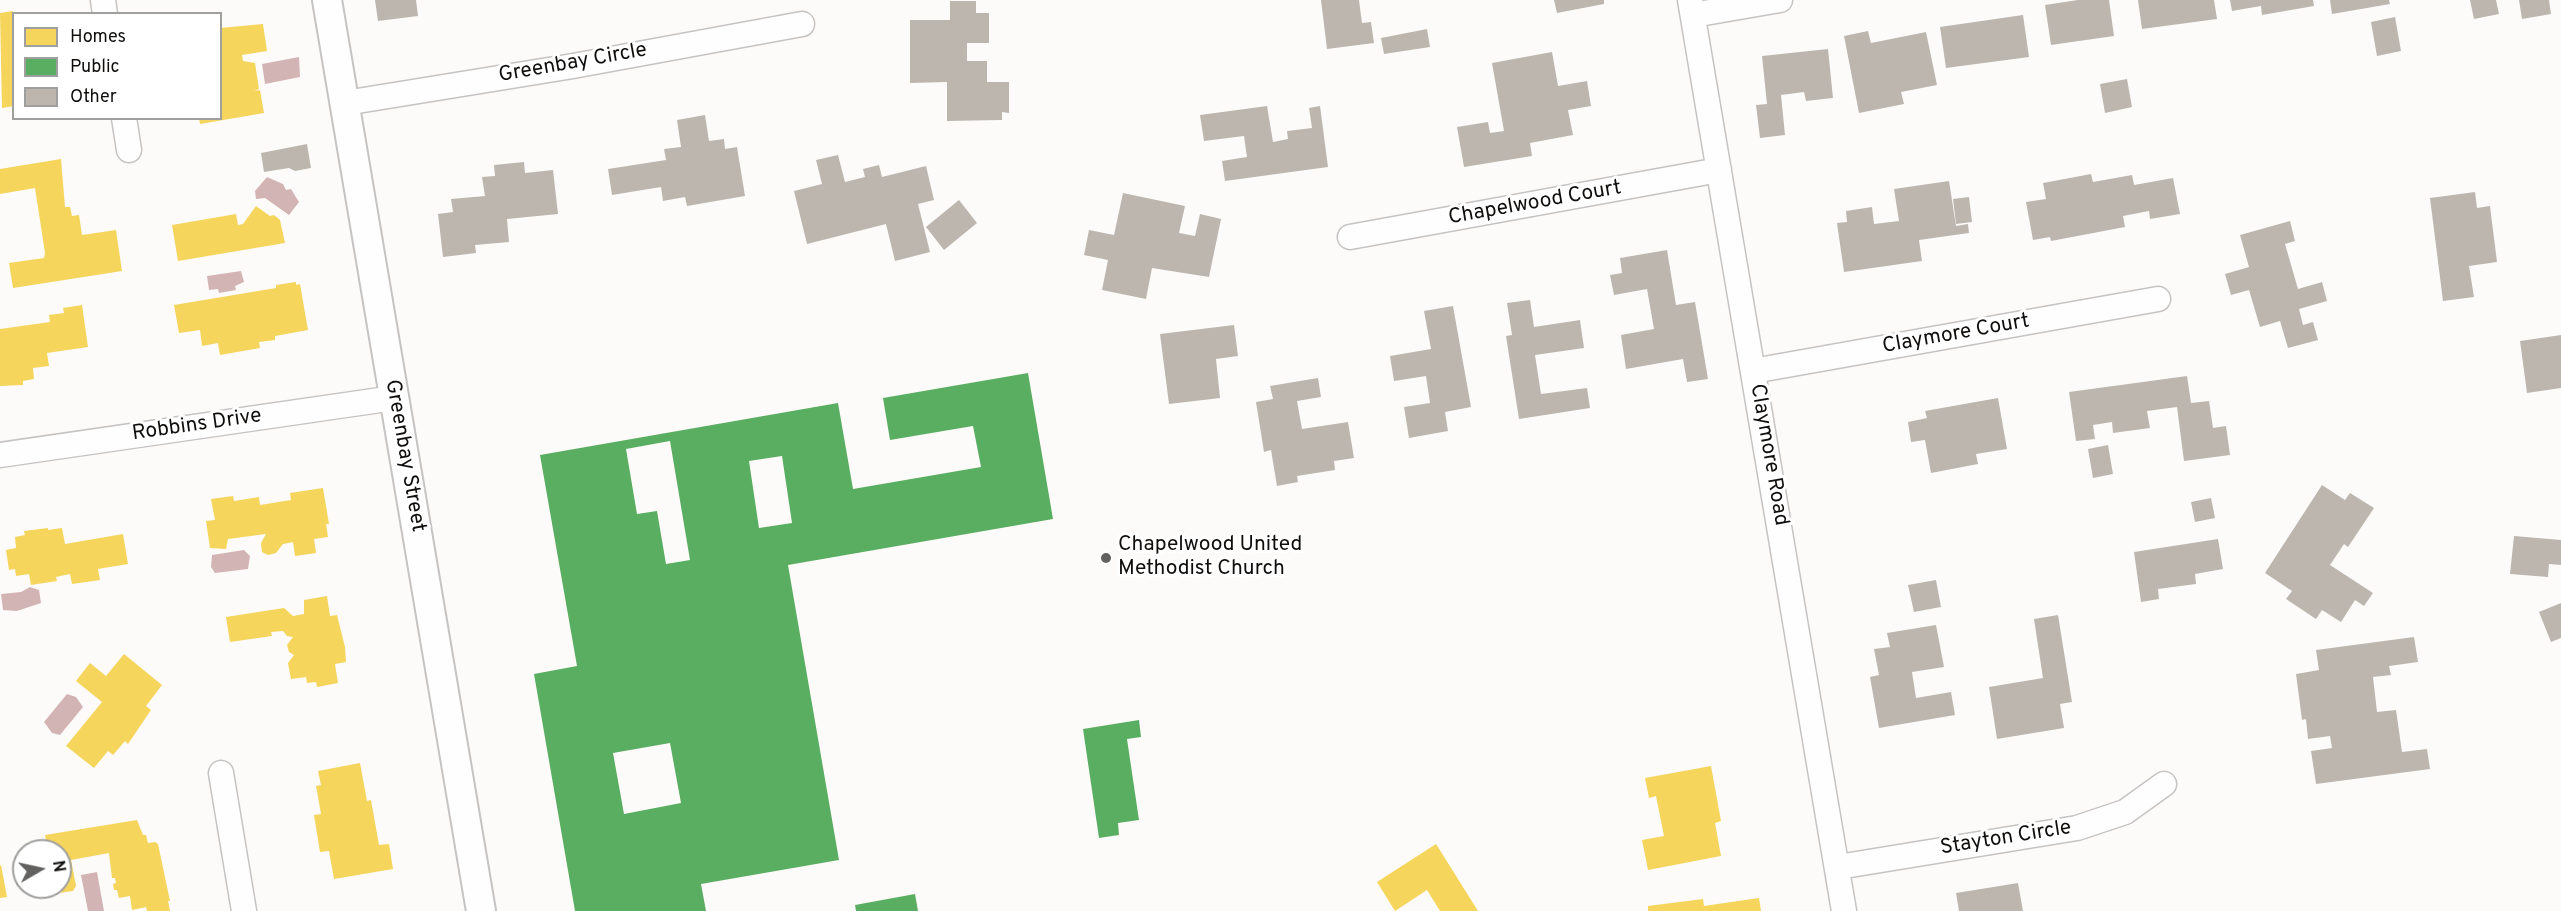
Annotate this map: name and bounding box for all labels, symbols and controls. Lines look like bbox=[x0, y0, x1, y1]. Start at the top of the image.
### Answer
legend bbox=[12, 12, 222, 120]
text: Homes bbox=[70, 26, 126, 49]
street label: Greenbay Circle bbox=[497, 39, 649, 89]
text: Public bbox=[70, 56, 120, 79]
text: Other bbox=[70, 86, 117, 109]
street label: Chapelwood Court bbox=[1447, 176, 1623, 232]
street label: Claymore Court bbox=[1881, 310, 2031, 360]
street label: Greenbay Street bbox=[378, 378, 430, 534]
street label: Claymore Road bbox=[1743, 382, 1793, 528]
street label: Robbins Drive bbox=[131, 404, 263, 448]
place label: Chapelwood United Methodist Church bbox=[1118, 533, 1302, 583]
marker: Chapelwood United Methodist Church bbox=[1099, 551, 1113, 565]
street label: Stayton Circle bbox=[1939, 816, 2073, 862]
north arrow bbox=[12, 839, 72, 899]
text: N bbox=[47, 859, 69, 874]

